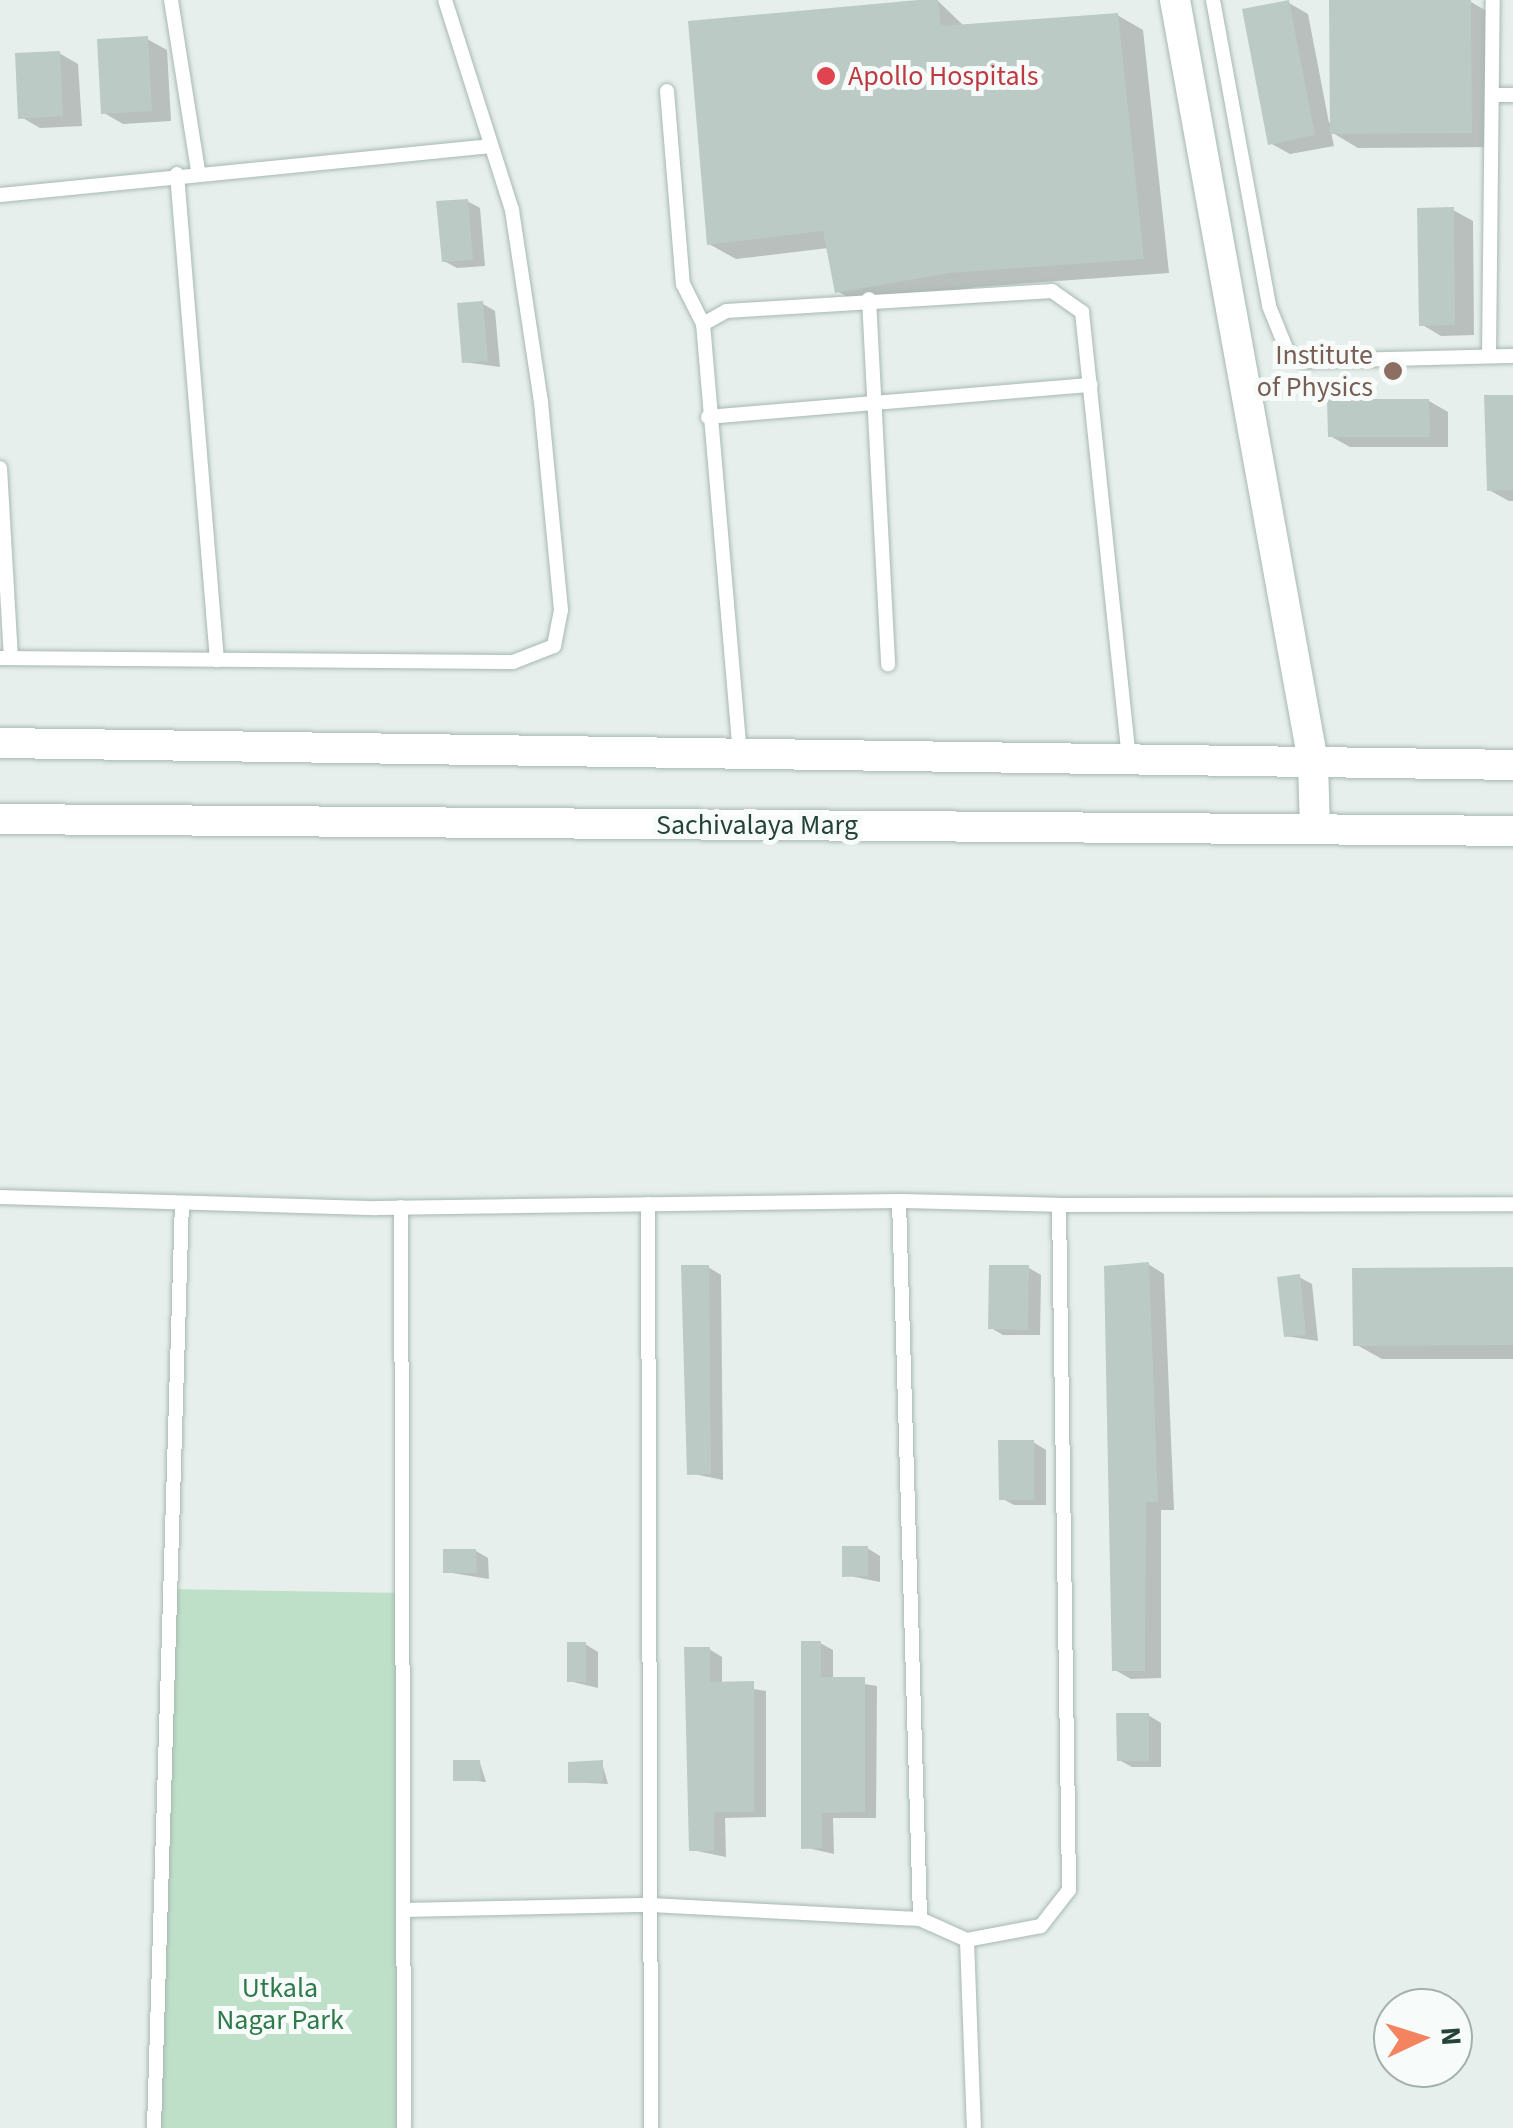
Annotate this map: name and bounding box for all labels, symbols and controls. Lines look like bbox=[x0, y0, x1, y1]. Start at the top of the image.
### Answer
place label: Apollo Hospitals bbox=[848, 59, 1038, 93]
marker: Apollo Hospitals bbox=[813, 63, 839, 89]
place label: Institute of Physics bbox=[1257, 338, 1373, 404]
marker: Institute of Physics bbox=[1382, 360, 1404, 382]
street label: Sachivalaya Marg bbox=[656, 808, 858, 842]
park label: Utkala Nagar Park bbox=[216, 1971, 344, 2037]
north arrow bbox=[1373, 1988, 1473, 2088]
text: N bbox=[1430, 2025, 1472, 2047]

